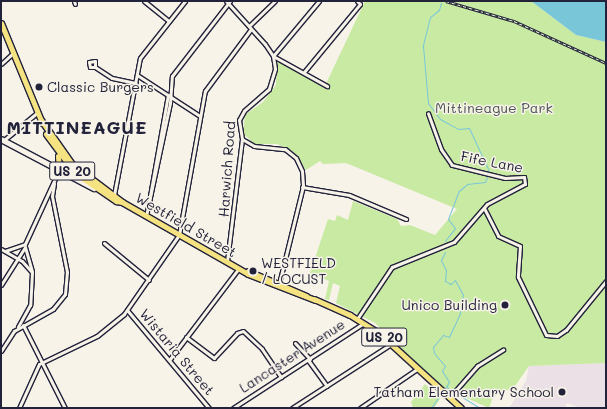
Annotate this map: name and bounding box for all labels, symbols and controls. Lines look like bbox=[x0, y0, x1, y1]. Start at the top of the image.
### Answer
place label: Classic Burgers bbox=[47, 79, 154, 95]
marker: Classic Burgers bbox=[34, 82, 44, 92]
park label: Mittineague Park bbox=[435, 100, 553, 116]
district label: MITTINEAGUE bbox=[7, 116, 147, 138]
street label: Harwich Road bbox=[215, 120, 239, 218]
street label: Fife Lane bbox=[459, 148, 525, 176]
road number: US 20 bbox=[49, 160, 95, 182]
street label: Westfield Street bbox=[133, 189, 239, 261]
place label: WESTFIELD / LOCUST bbox=[261, 255, 336, 288]
marker: WESTFIELD / LOCUST bbox=[248, 266, 258, 276]
place label: Unico Building bbox=[401, 297, 497, 313]
marker: Unico Building bbox=[500, 300, 510, 310]
street label: Wistaria Street bbox=[136, 305, 218, 399]
street label: Lancaster Avenue bbox=[236, 316, 348, 396]
road number: US 20 bbox=[361, 326, 407, 348]
place label: Tatham Elementary School bbox=[373, 384, 554, 400]
marker: Tatham Elementary School bbox=[557, 387, 567, 397]

